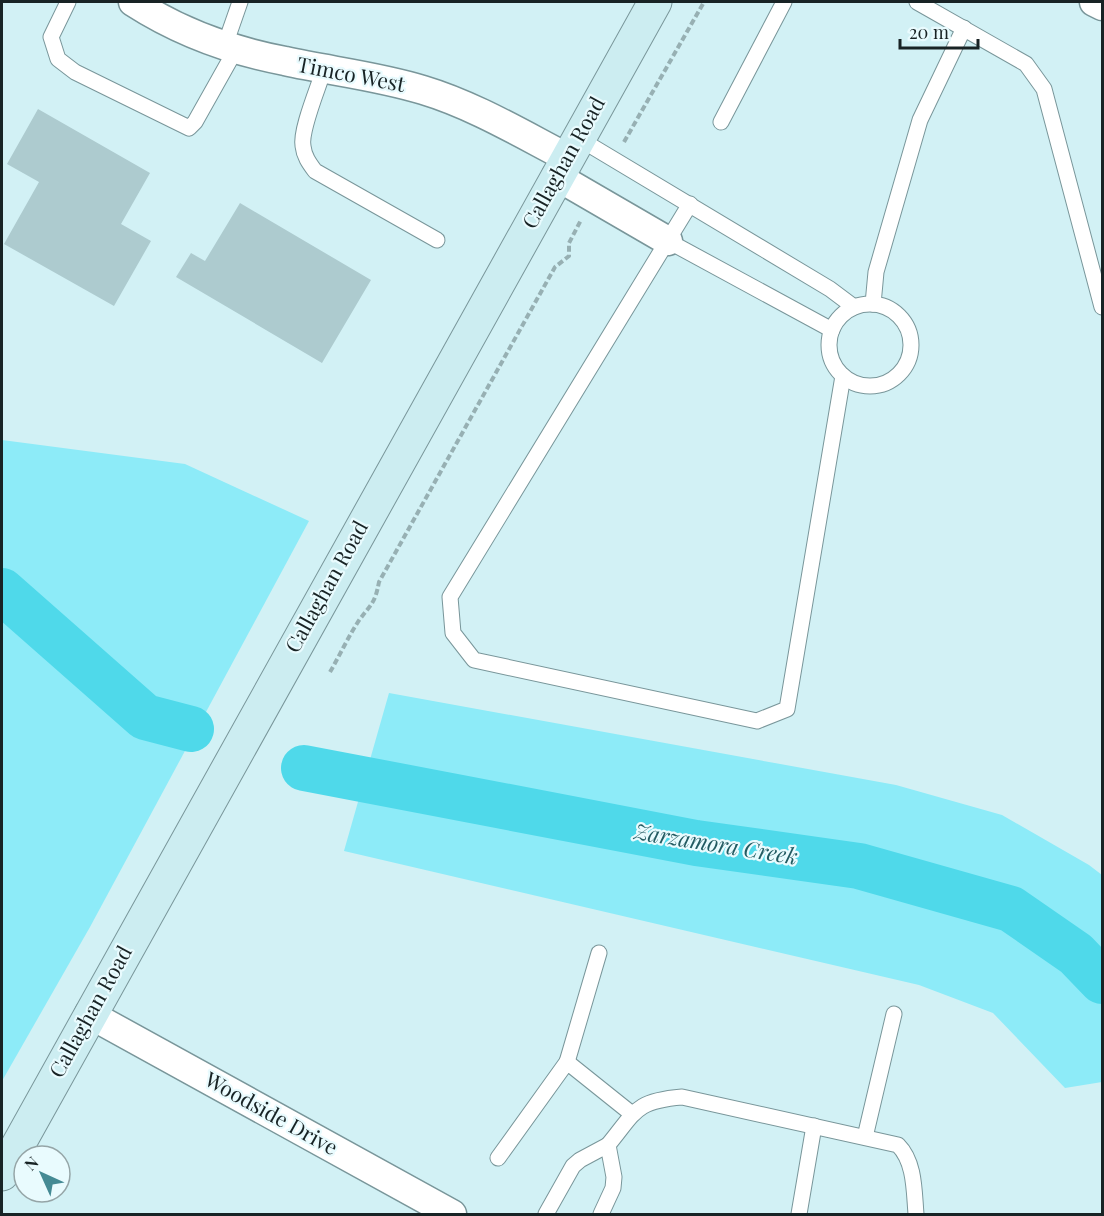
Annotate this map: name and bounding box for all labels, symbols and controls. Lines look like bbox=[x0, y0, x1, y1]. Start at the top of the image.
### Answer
scale bar bbox=[900, 12, 978, 50]
text: 20 m bbox=[909, 20, 949, 44]
street label: Timco West bbox=[295, 49, 408, 97]
street label: Callaghan Road bbox=[514, 91, 610, 233]
street label: Callaghan Road bbox=[277, 515, 373, 657]
water label: Zarzamora Creek bbox=[631, 815, 800, 871]
street label: Callaghan Road bbox=[41, 940, 137, 1082]
street label: Woodside Drive bbox=[200, 1064, 343, 1160]
north arrow bbox=[12, 1144, 72, 1204]
text: N bbox=[20, 1151, 43, 1175]

